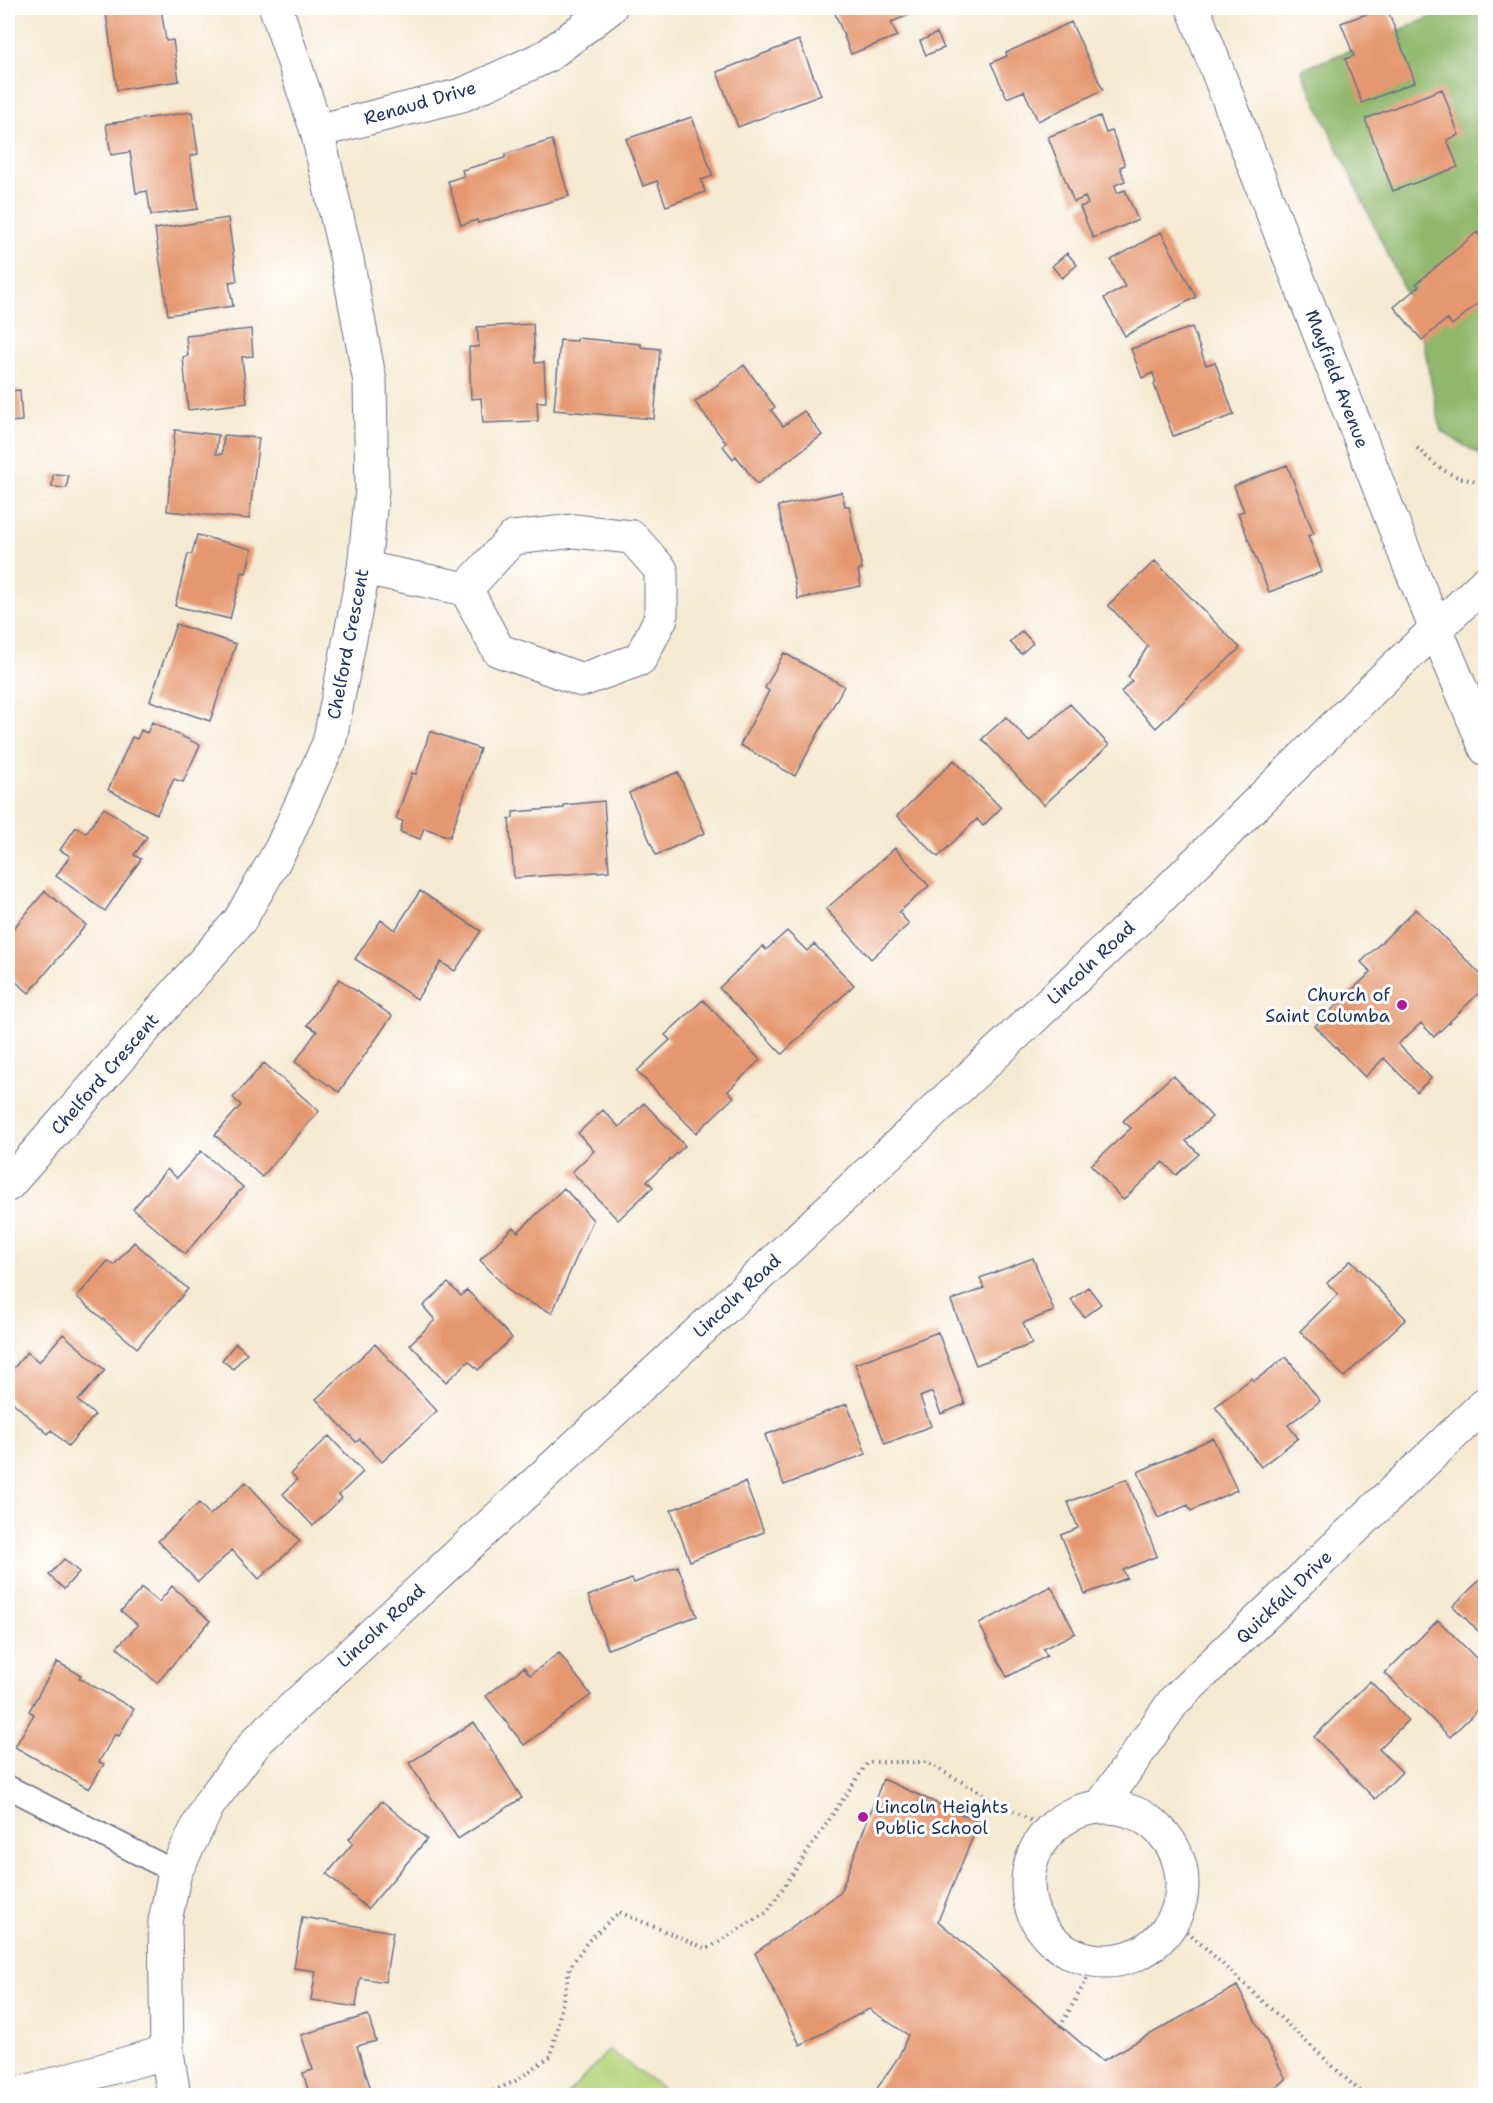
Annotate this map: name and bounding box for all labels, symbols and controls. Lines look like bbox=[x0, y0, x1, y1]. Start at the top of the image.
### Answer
street label: Renaud Drive bbox=[361, 75, 479, 131]
street label: Mayfield Avenue bbox=[1300, 306, 1374, 452]
street label: Chelford Crescent bbox=[322, 566, 374, 721]
street label: Lincoln Road bbox=[1042, 916, 1140, 1010]
place label: Church of Saint Columba bbox=[1265, 983, 1390, 1028]
marker: Church of Saint Columba bbox=[1395, 998, 1409, 1012]
street label: Chelford Crescent bbox=[46, 1008, 164, 1140]
street label: Lincoln Road bbox=[688, 1249, 786, 1343]
street label: Quickfall Drive bbox=[1231, 1545, 1337, 1649]
street label: Lincoln Road bbox=[332, 1579, 430, 1673]
place label: Lincoln Heights Public School bbox=[875, 1795, 1009, 1840]
marker: Lincoln Heights Public School bbox=[856, 1810, 870, 1824]

